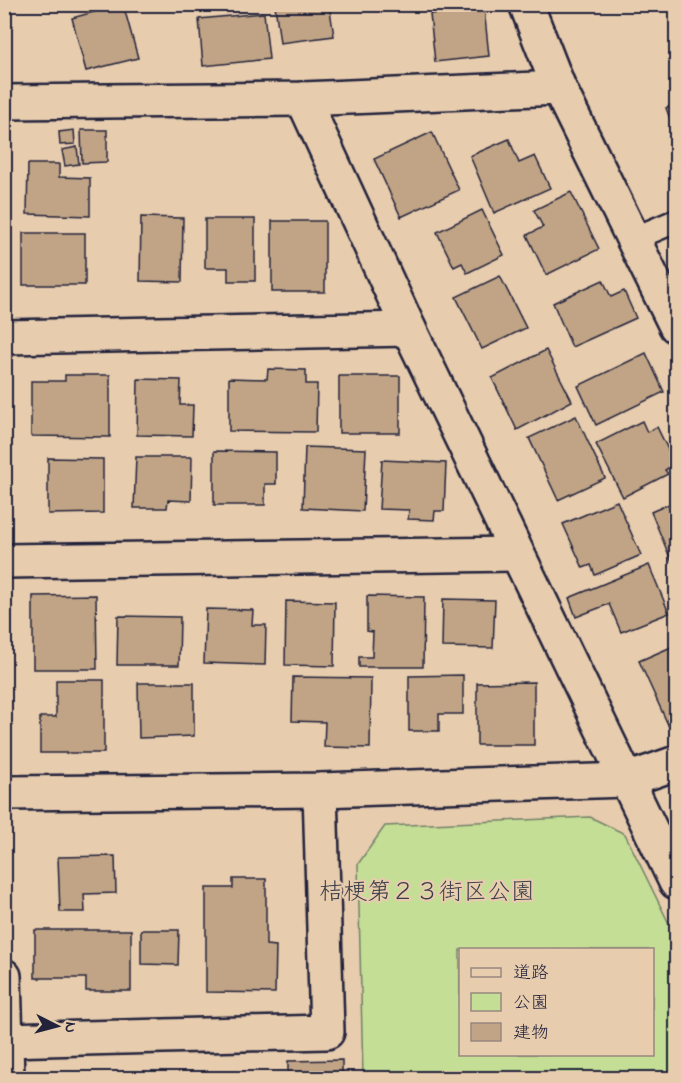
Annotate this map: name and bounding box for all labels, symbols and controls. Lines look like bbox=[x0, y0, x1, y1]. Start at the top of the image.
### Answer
park label: 桔梗第２３街区公園 bbox=[319, 876, 535, 911]
legend bbox=[459, 948, 654, 1056]
text: 道路 bbox=[513, 961, 549, 987]
text: 公園 bbox=[513, 991, 549, 1017]
north arrow bbox=[27, 996, 87, 1056]
text: N bbox=[57, 1021, 82, 1034]
text: 建物 bbox=[513, 1021, 549, 1047]

